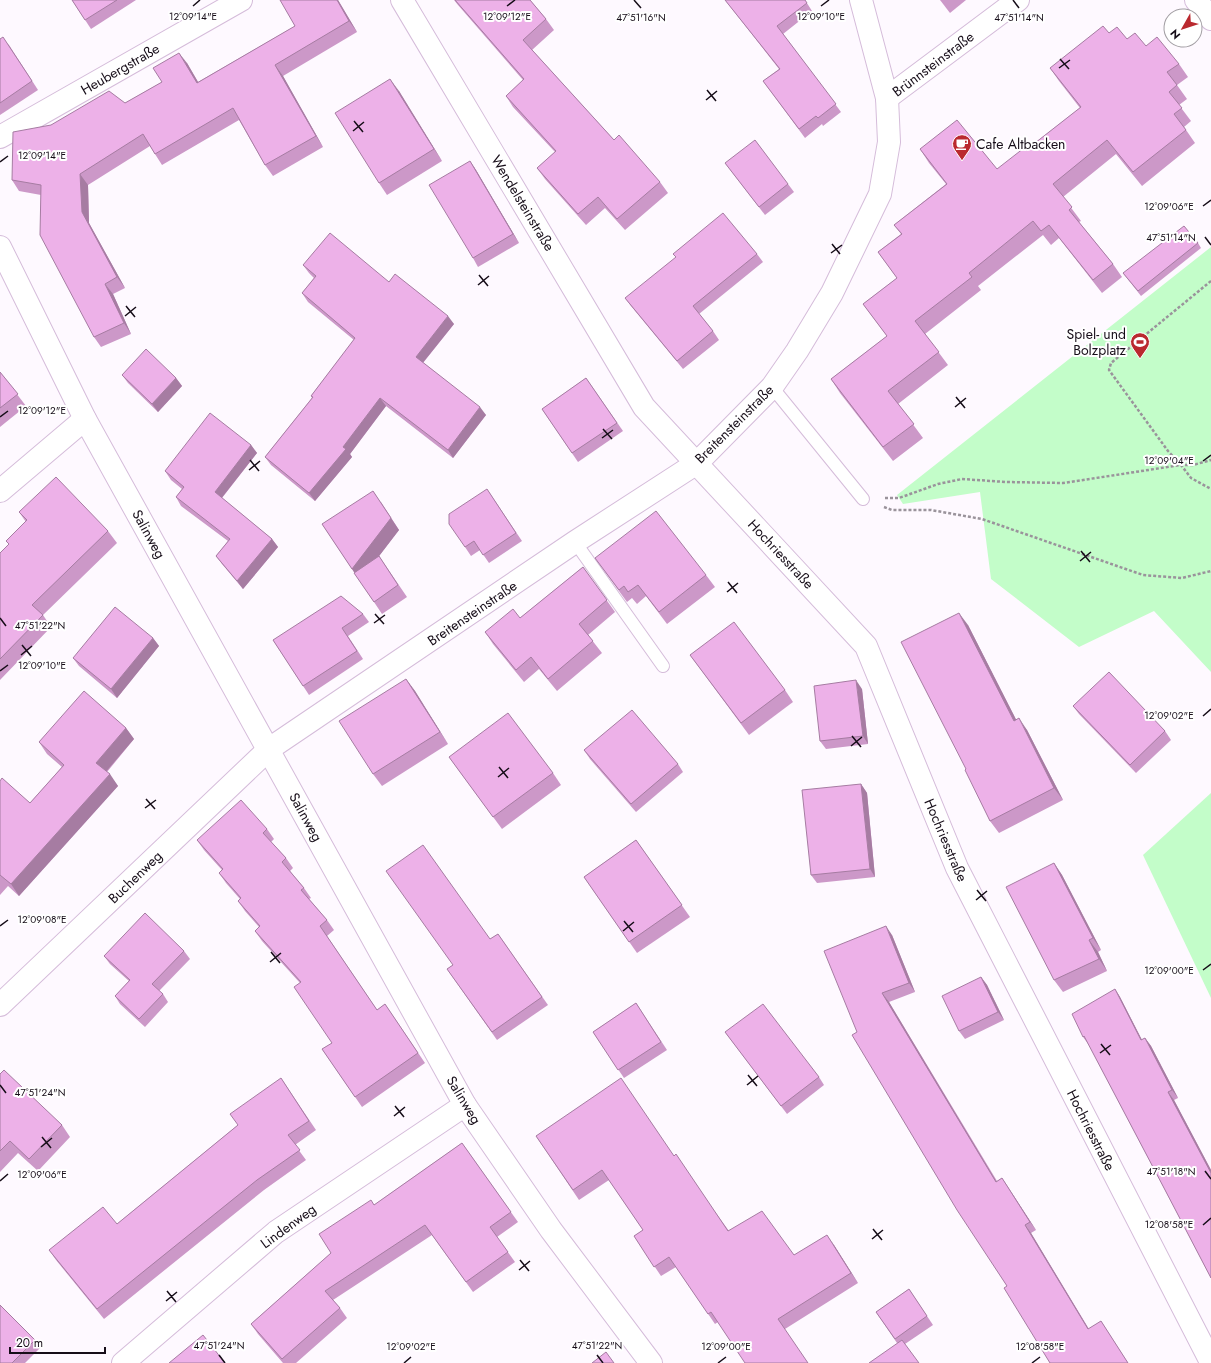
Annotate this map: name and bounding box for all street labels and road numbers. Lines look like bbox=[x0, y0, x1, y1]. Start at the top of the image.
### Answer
street label: Brünnsteinstraße bbox=[888, 27, 978, 101]
street label: Heubergstraße bbox=[77, 38, 163, 100]
street label: Wendelsteinstraße bbox=[486, 151, 560, 255]
street label: Breitensteinstraße bbox=[690, 380, 778, 468]
street label: Salinweg bbox=[127, 506, 171, 562]
street label: Hochriesstraße bbox=[743, 515, 819, 593]
street label: Breitensteinstraße bbox=[423, 576, 521, 650]
street label: Salinweg bbox=[284, 789, 328, 845]
street label: Hochriesstraße bbox=[919, 795, 973, 885]
street label: Buchenweg bbox=[104, 846, 166, 908]
street label: Salinweg bbox=[442, 1072, 486, 1128]
street label: Hochriesstraße bbox=[1062, 1086, 1120, 1174]
street label: Lindenweg bbox=[256, 1199, 320, 1253]

